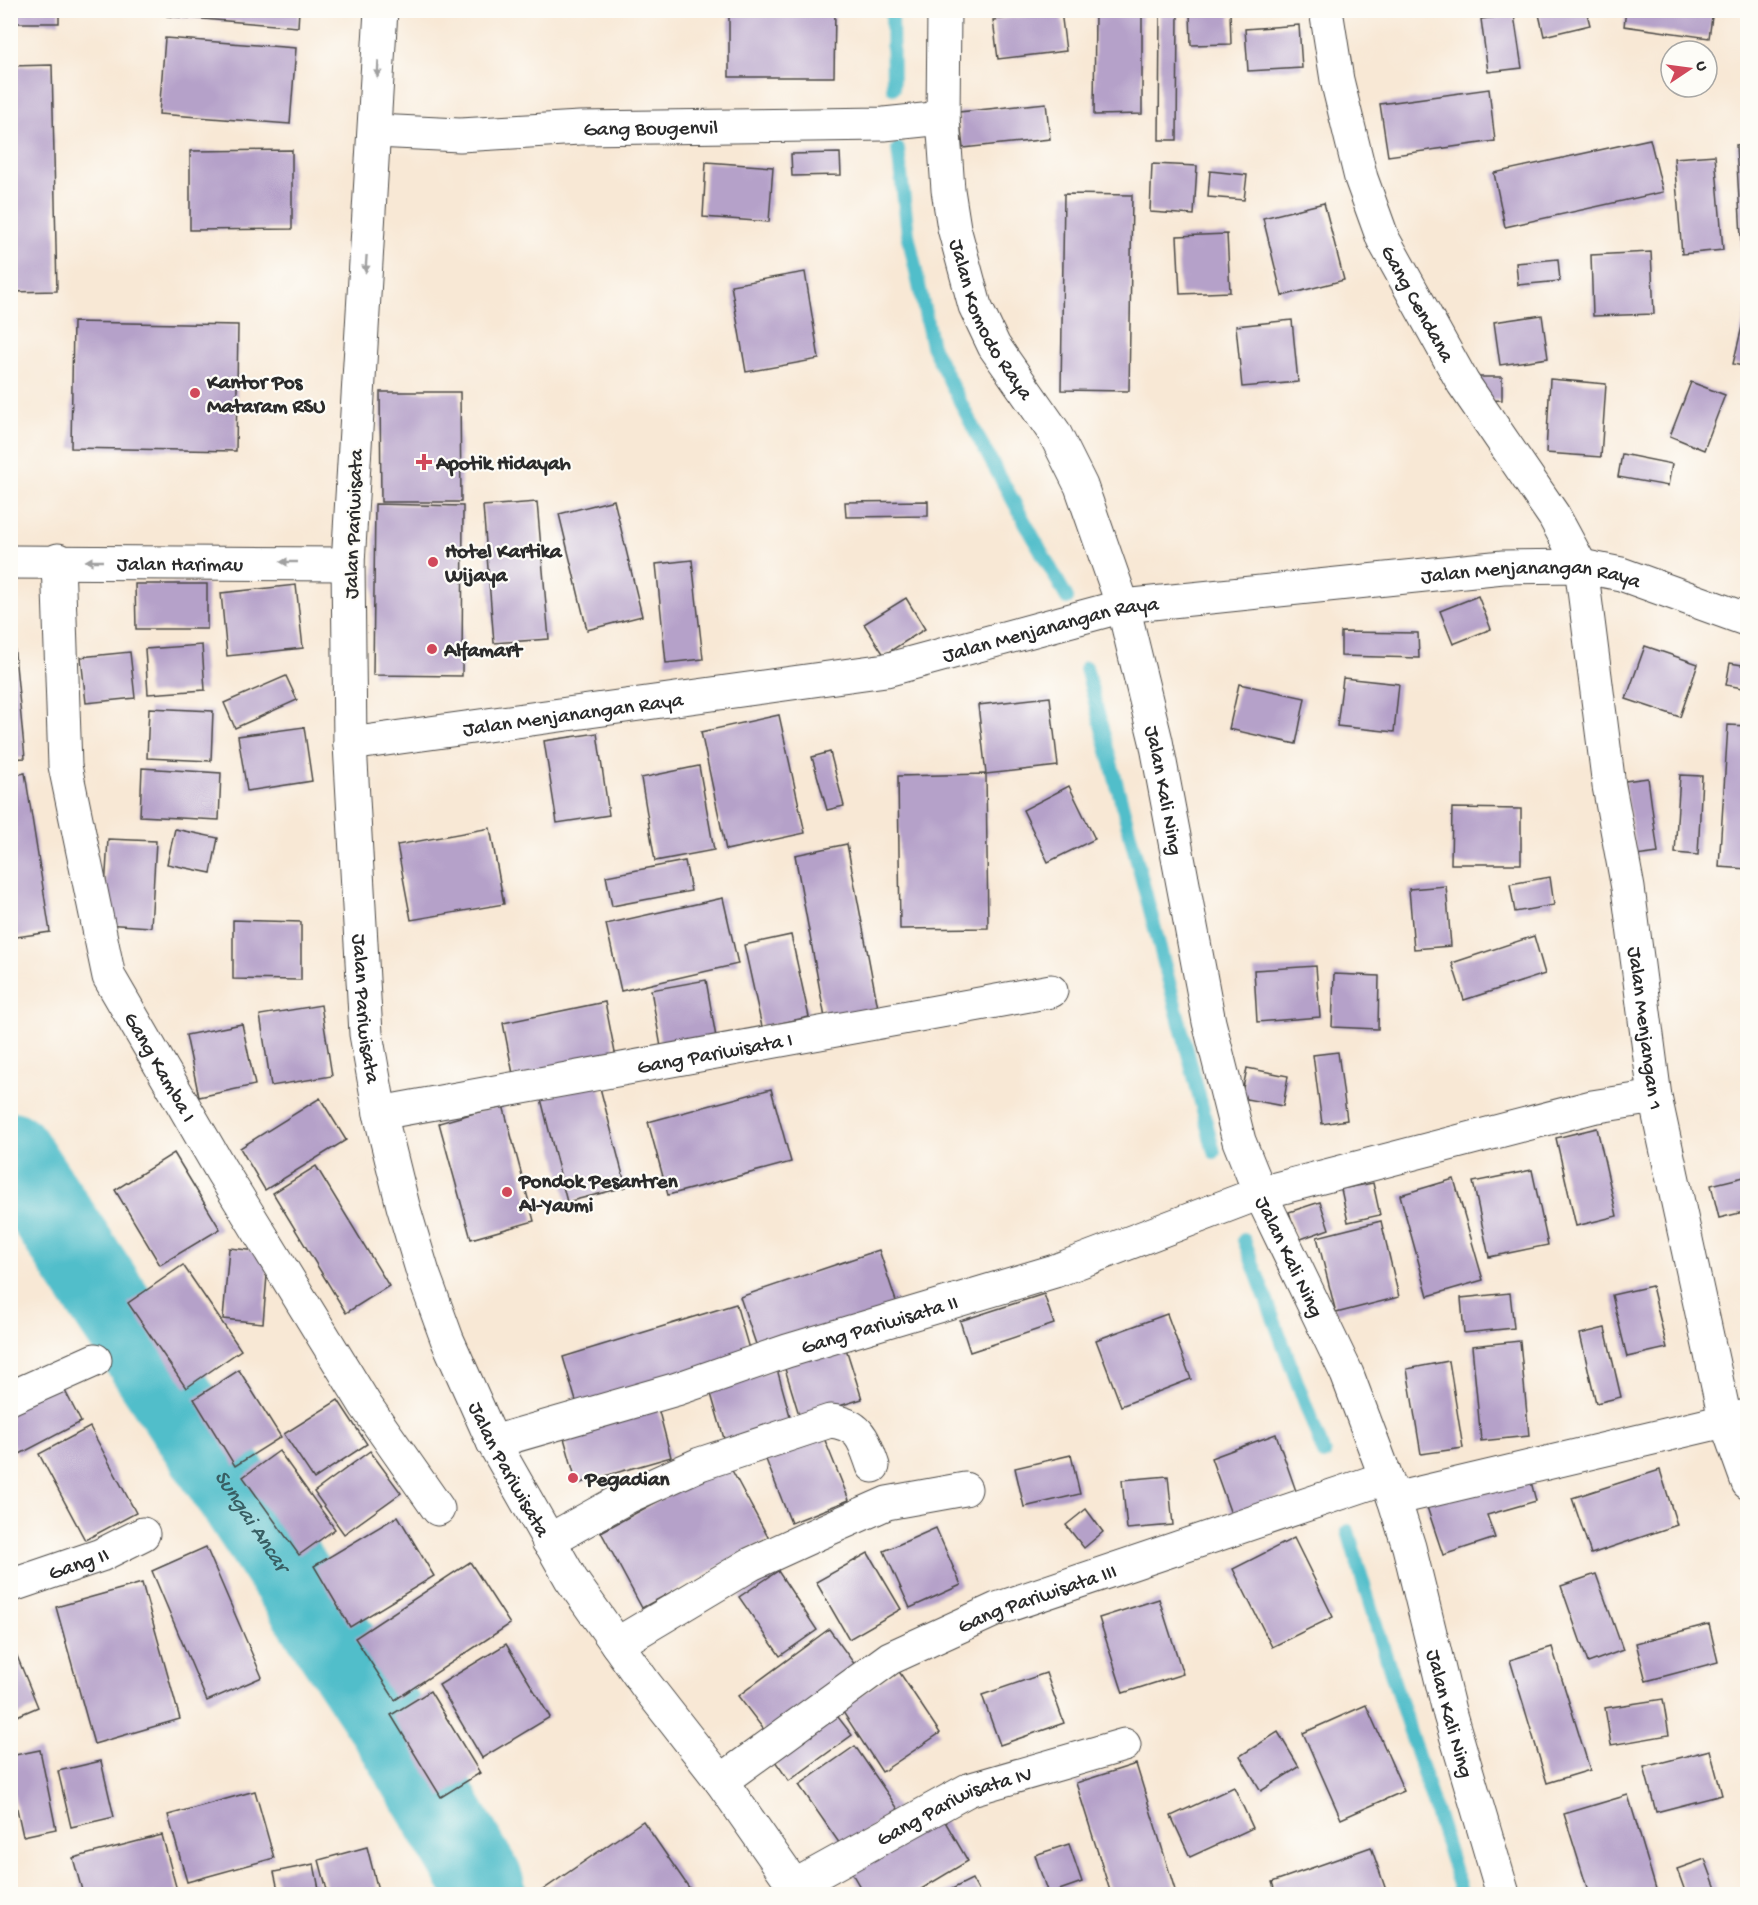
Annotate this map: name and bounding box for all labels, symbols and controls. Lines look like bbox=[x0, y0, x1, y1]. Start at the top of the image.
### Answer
north arrow bbox=[1659, 39, 1719, 99]
one-way arrow bbox=[373, 59, 382, 78]
text: U bbox=[1690, 60, 1711, 74]
street label: Gang Bougenvil bbox=[583, 117, 718, 144]
street label: Jalan Komodo Raya bbox=[942, 237, 1038, 407]
street label: Gang Cendana bbox=[1373, 242, 1459, 369]
one-way arrow bbox=[362, 254, 371, 273]
place label: Kantor Pos Mataram RSU bbox=[206, 372, 325, 421]
marker: Kantor Pos Mataram RSU bbox=[188, 386, 202, 400]
street label: Jalan Pariwisata bbox=[340, 448, 371, 599]
place label: Apotik Hidayah bbox=[435, 453, 572, 478]
marker: Apotik Hidayah bbox=[417, 455, 431, 469]
place label: Hotel Kartika Wijaya bbox=[444, 541, 563, 590]
street label: Jalan Harimau bbox=[117, 554, 243, 579]
marker: Hotel Kartika Wijaya bbox=[426, 555, 440, 569]
one-way arrow bbox=[85, 556, 104, 566]
street label: Jalan Menjanangan Raya bbox=[1420, 557, 1645, 597]
one-way arrow bbox=[280, 558, 299, 567]
street label: Jalan Menjanangan Raya bbox=[940, 593, 1161, 670]
place label: Alfamart bbox=[443, 640, 524, 665]
marker: Alfamart bbox=[425, 642, 439, 656]
street label: Jalan Menjanangan Raya bbox=[462, 689, 686, 744]
street label: Jalan Kali Ning bbox=[1137, 723, 1186, 858]
street label: Jalan Pariwisata bbox=[344, 933, 384, 1087]
street label: Jalan Menjangan 1 bbox=[1620, 945, 1666, 1113]
street label: Gang Kamba I bbox=[116, 1009, 199, 1128]
street label: Gang Pariwisata I bbox=[635, 1029, 795, 1082]
place label: Pondok Pesantren Al-Yaumi bbox=[518, 1171, 679, 1220]
marker: Pondok Pesantren Al-Yaumi bbox=[500, 1185, 514, 1199]
street label: Jalan Kali Ning bbox=[1247, 1193, 1327, 1323]
street label: Gang Pariwisata II bbox=[799, 1292, 962, 1362]
street label: Jalan Pariwisata bbox=[461, 1399, 554, 1544]
water label: Sungai Ancar bbox=[207, 1466, 295, 1581]
place label: Pegadian bbox=[584, 1469, 671, 1494]
marker: Pegadian bbox=[566, 1471, 580, 1485]
street label: Gang II bbox=[46, 1544, 114, 1588]
street label: Gang Pariwisata III bbox=[955, 1560, 1121, 1641]
street label: Jalan Kali Ning bbox=[1419, 1648, 1477, 1781]
street label: Gang Pariwisata IV bbox=[873, 1763, 1036, 1854]

